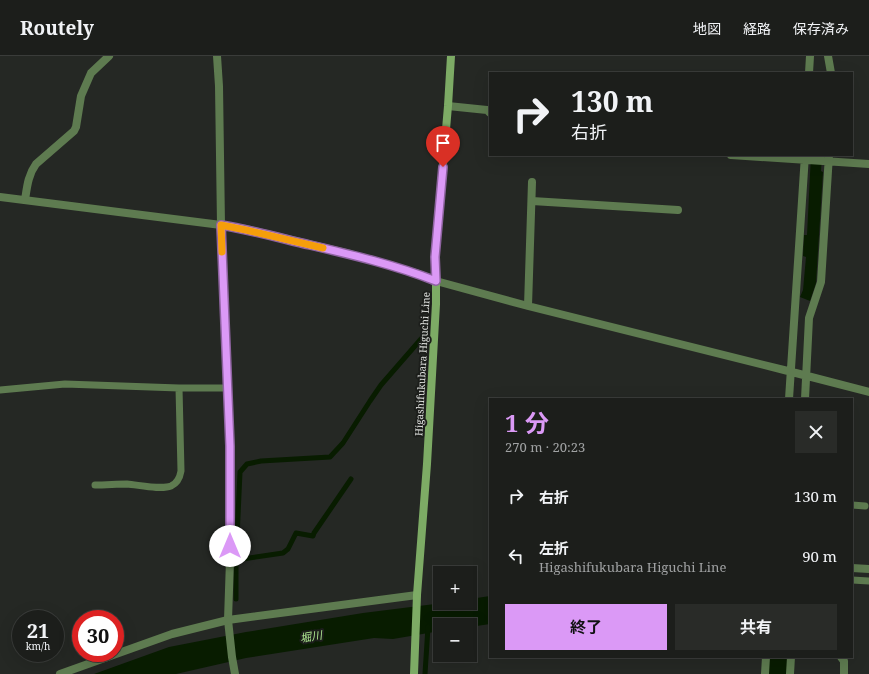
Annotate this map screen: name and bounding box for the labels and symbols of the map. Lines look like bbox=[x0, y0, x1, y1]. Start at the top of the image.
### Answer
pin bbox=[426, 126, 460, 167]
street label: Higashifukubara Higuchi Line bbox=[411, 292, 433, 436]
position arrow bbox=[209, 525, 251, 567]
speed limit sign: 30 bbox=[72, 610, 124, 662]
water label: 堀川 bbox=[299, 627, 324, 645]

